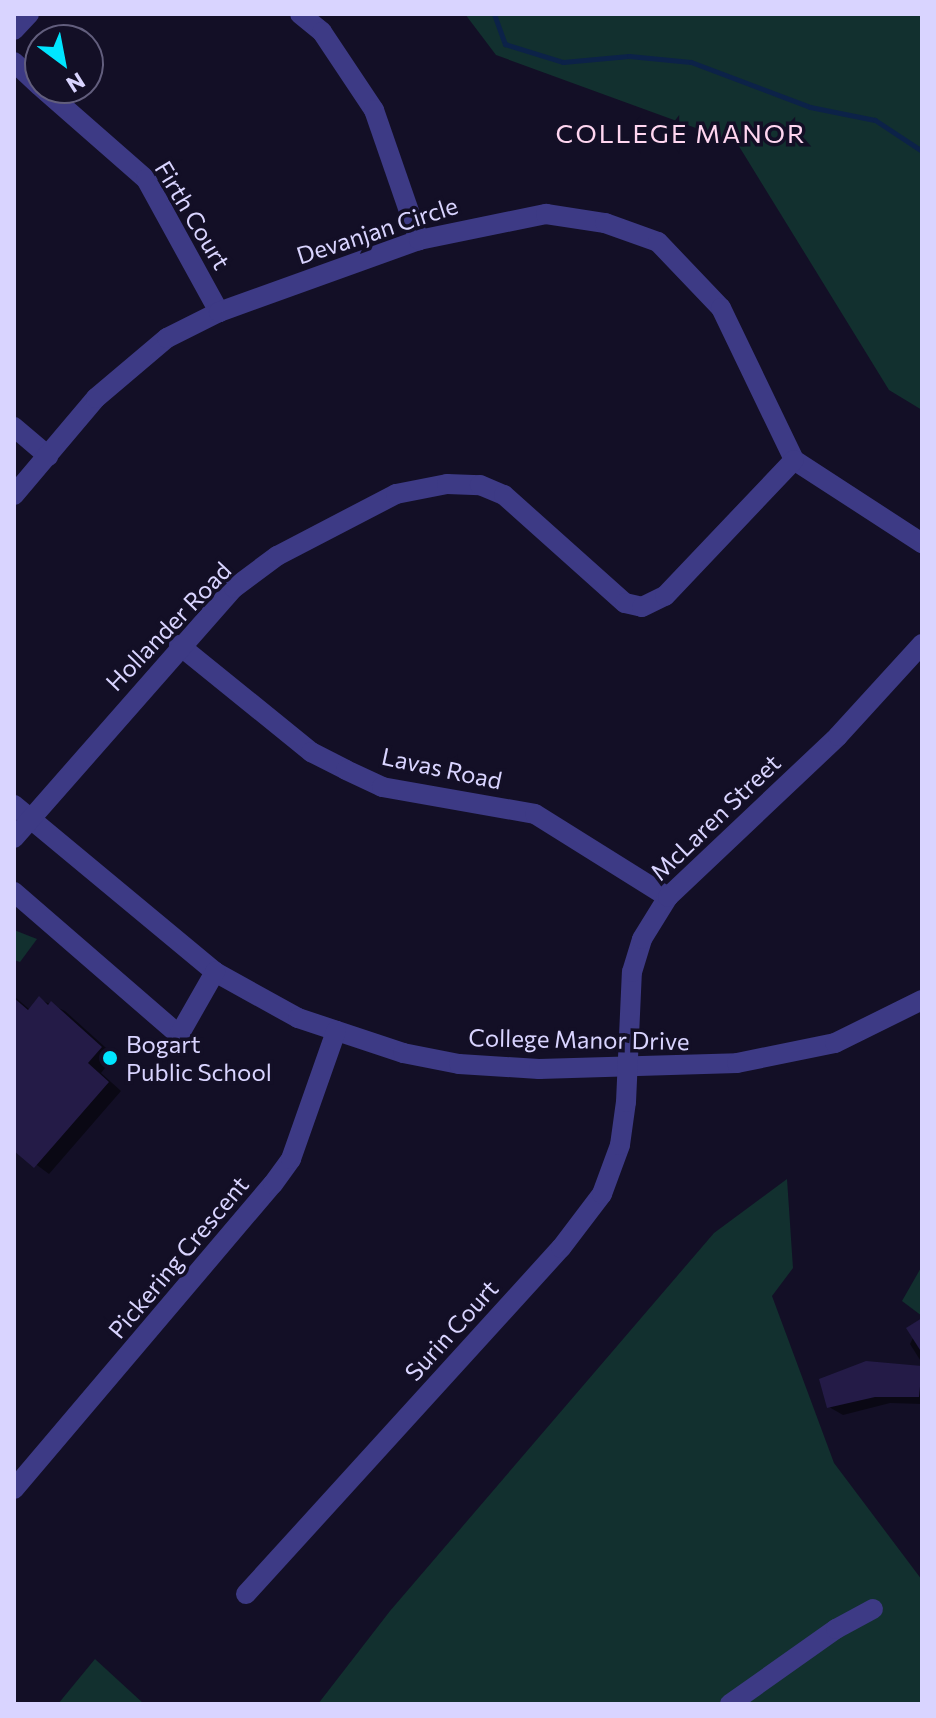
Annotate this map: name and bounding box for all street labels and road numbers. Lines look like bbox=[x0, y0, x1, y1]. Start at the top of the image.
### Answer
street label: Firth Court bbox=[149, 156, 237, 274]
street label: Devanjan Circle bbox=[293, 190, 461, 270]
street label: Hollander Road bbox=[99, 556, 237, 696]
street label: Lavas Road bbox=[379, 741, 505, 795]
street label: McLaren Street bbox=[644, 748, 786, 886]
street label: College Manor Drive bbox=[468, 1023, 690, 1055]
street label: Pickering Crescent bbox=[102, 1170, 254, 1344]
street label: Surin Court bbox=[398, 1274, 504, 1386]

